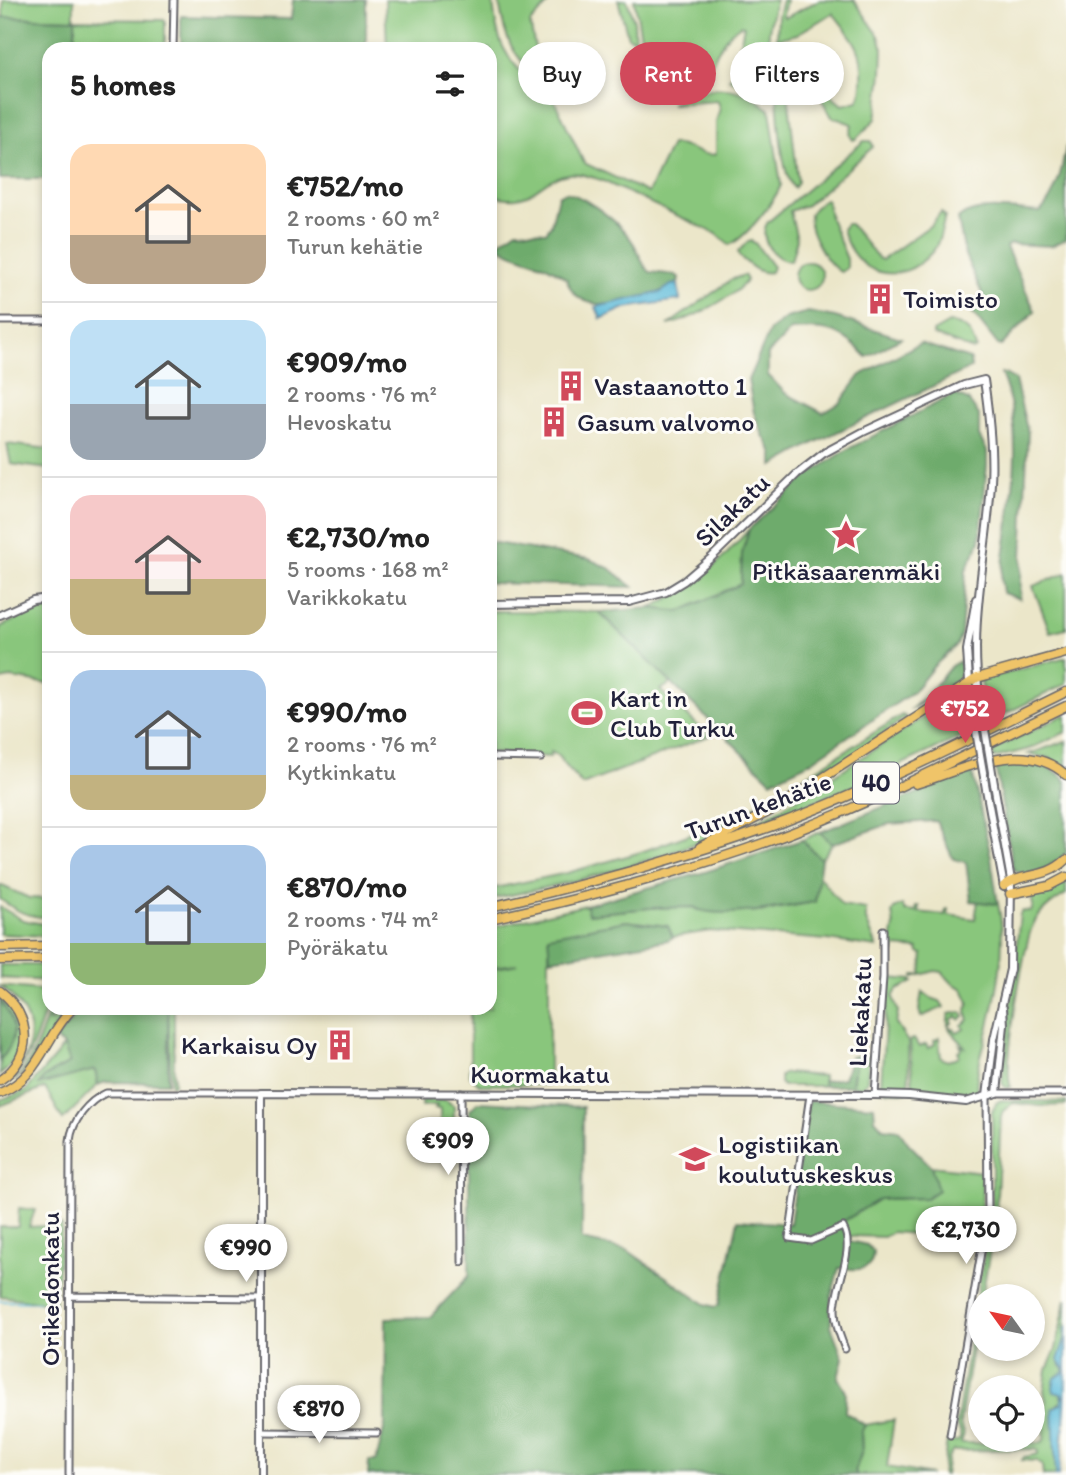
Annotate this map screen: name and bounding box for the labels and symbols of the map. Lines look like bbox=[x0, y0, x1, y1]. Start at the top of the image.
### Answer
building icon: Toimisto bbox=[863, 282, 897, 316]
place label: Toimisto bbox=[903, 283, 998, 315]
building icon: Vastaanotto 1 bbox=[554, 369, 588, 403]
place label: Vastaanotto 1 bbox=[594, 370, 747, 402]
building icon: Gasum valvomo bbox=[537, 405, 571, 439]
place label: Gasum valvomo bbox=[577, 406, 754, 438]
street label: Silakatu bbox=[688, 466, 776, 554]
place icon: Pitkäsaarenmäki bbox=[829, 518, 863, 552]
place label: Pitkäsaarenmäki bbox=[752, 555, 940, 587]
place label: Kart in Club Turku bbox=[610, 682, 735, 744]
pin: €752 bbox=[924, 686, 1006, 745]
sports icon: Kart in Club Turku bbox=[570, 696, 604, 730]
road number: 40 bbox=[853, 762, 899, 804]
street label: Turun kehätie bbox=[680, 765, 836, 847]
street label: Liekakatu bbox=[841, 956, 879, 1068]
building icon: Karkaisu Oy bbox=[323, 1028, 357, 1062]
place label: Karkaisu Oy bbox=[181, 1029, 317, 1061]
street label: Kuormakatu bbox=[470, 1058, 610, 1090]
pin: €909 bbox=[407, 1118, 489, 1177]
place label: Logistiikan koulutuskeskus bbox=[718, 1128, 893, 1190]
school or university icon: Logistiikan koulutuskeskus bbox=[678, 1142, 712, 1176]
pin: €2,730 bbox=[909, 1206, 1023, 1266]
street label: Orikedonkatu bbox=[34, 1212, 66, 1366]
pin: €990 bbox=[205, 1224, 287, 1284]
north arrow bbox=[968, 1284, 1045, 1362]
pin: €870 bbox=[278, 1386, 360, 1445]

